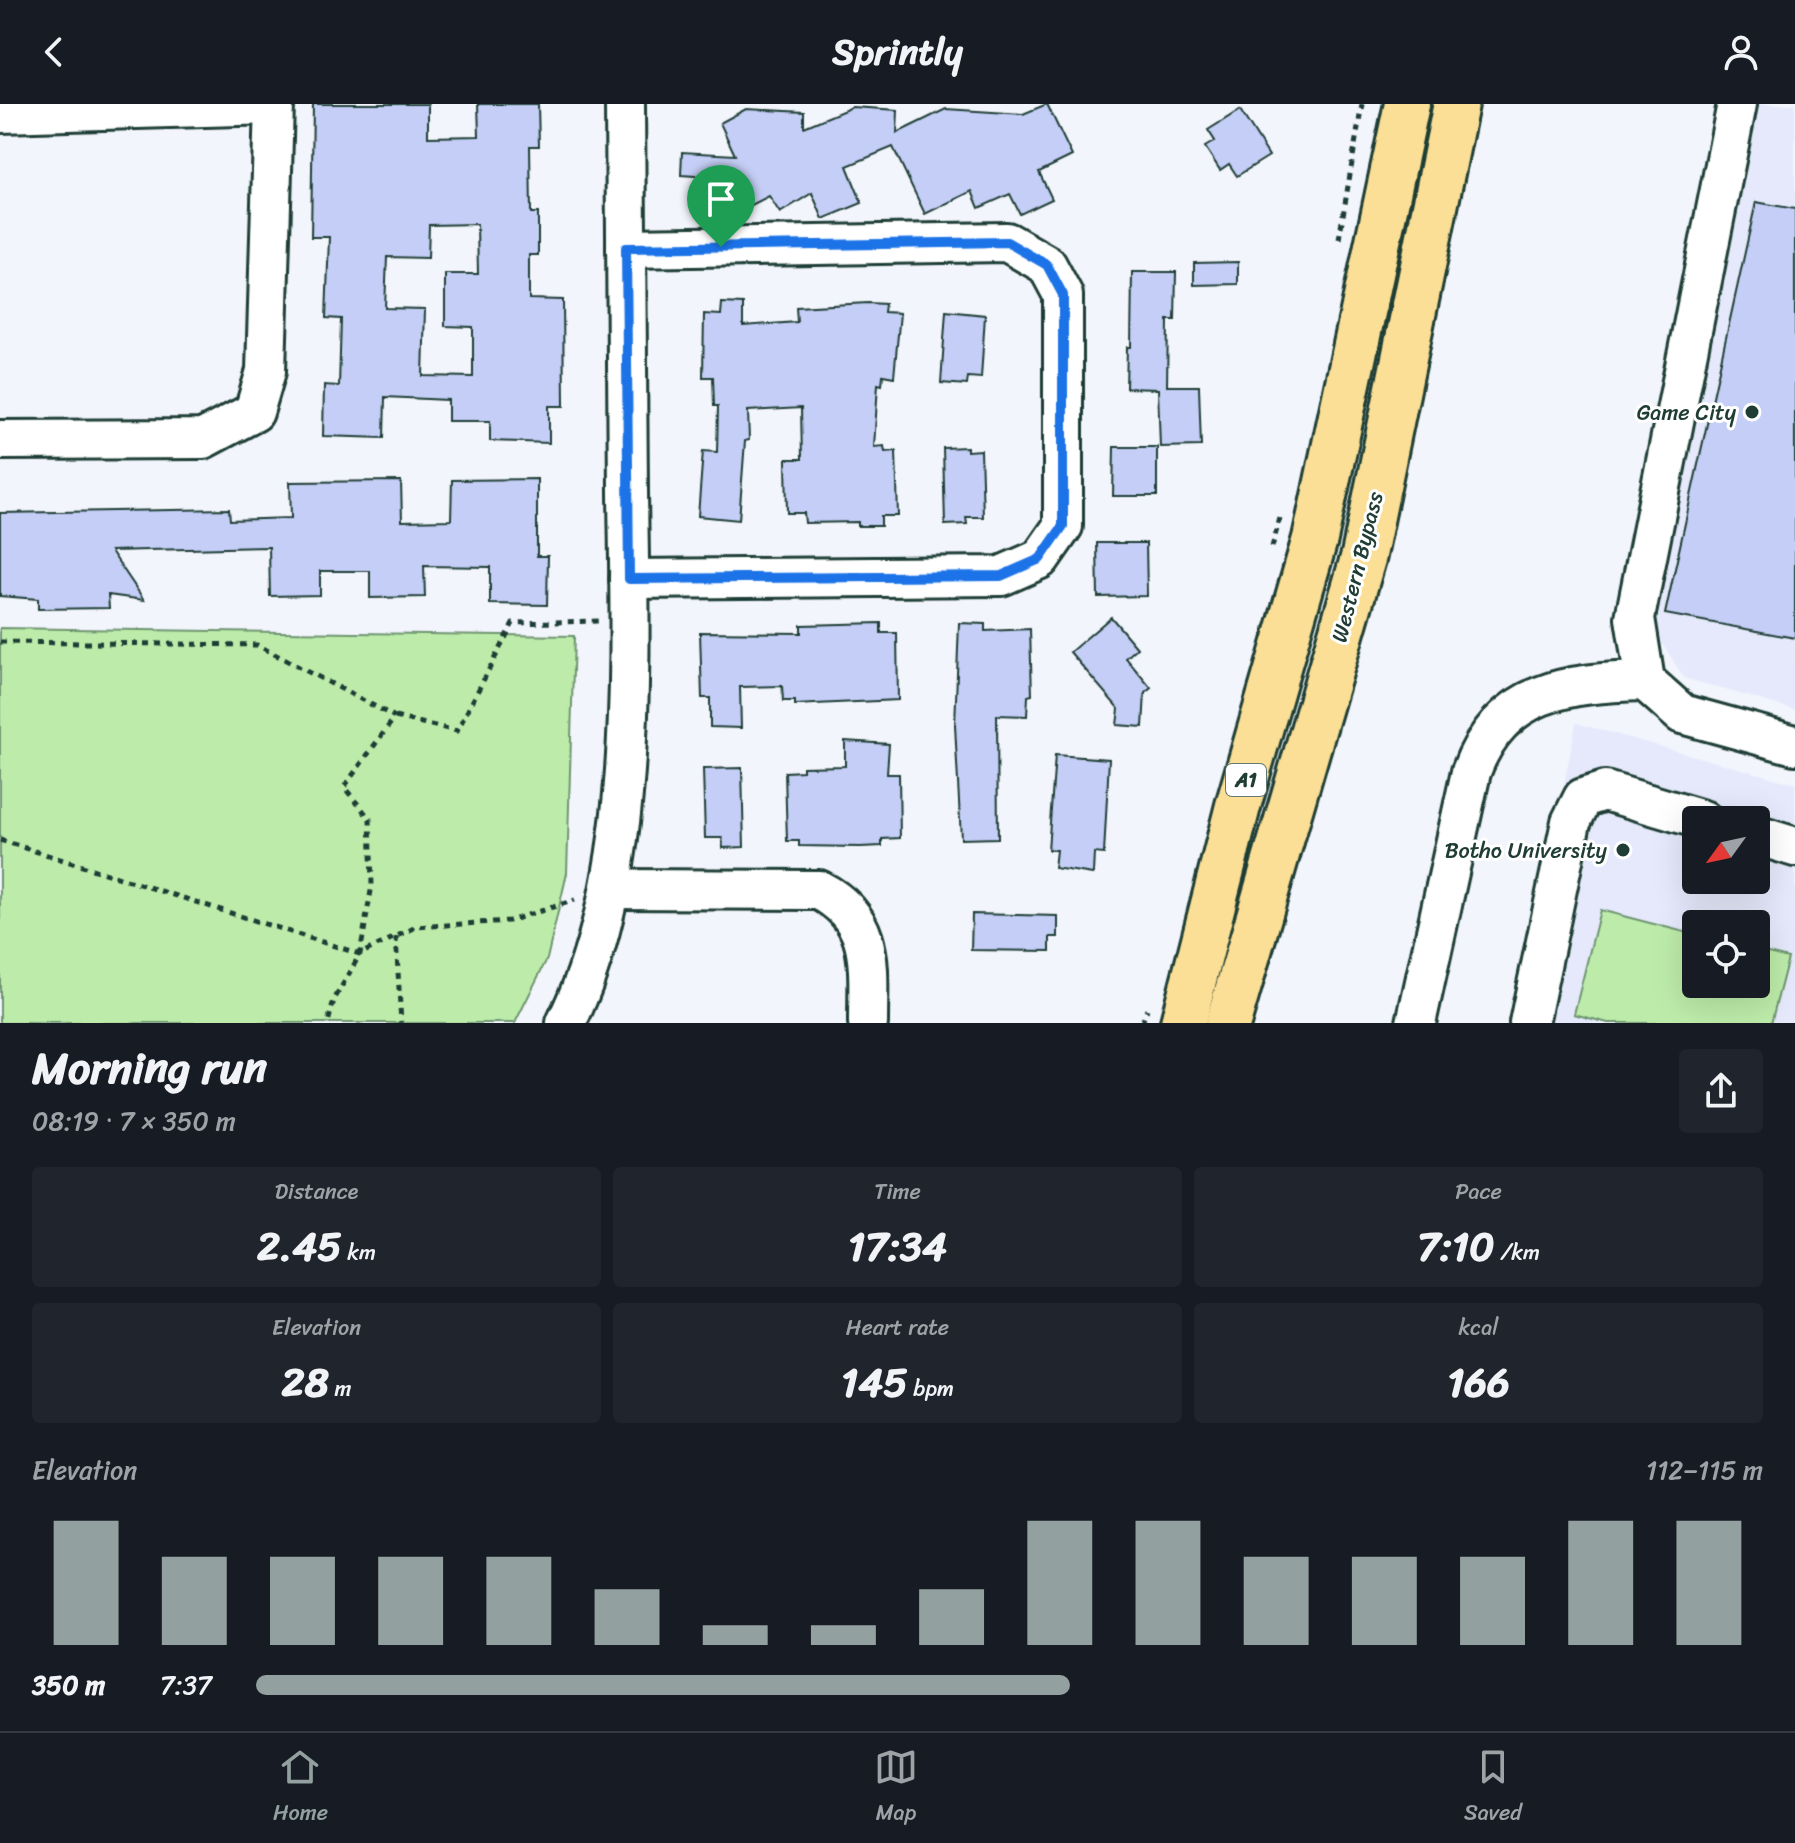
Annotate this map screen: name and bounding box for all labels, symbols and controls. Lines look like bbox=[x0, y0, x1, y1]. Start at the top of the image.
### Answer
text: Sprintly bbox=[832, 20, 963, 84]
icon: back bbox=[32, 30, 76, 74]
icon: person bbox=[1719, 30, 1763, 74]
pin bbox=[687, 165, 755, 247]
icon: arrive bbox=[699, 177, 743, 221]
place label: Game City bbox=[1637, 393, 1737, 432]
marker: Game City bbox=[1743, 403, 1761, 421]
street label: Western Bypass bbox=[1319, 487, 1395, 646]
road number: A1 bbox=[1226, 764, 1266, 796]
north arrow bbox=[1682, 806, 1770, 894]
map controls bbox=[1682, 806, 1770, 998]
place label: Botho University bbox=[1445, 831, 1608, 870]
marker: Botho University bbox=[1614, 841, 1632, 859]
button: locate bbox=[1682, 910, 1770, 998]
text: Morning run bbox=[32, 1029, 267, 1107]
button: share bbox=[1679, 1049, 1763, 1133]
text: 08:19 · 7 × 350 m bbox=[32, 1098, 236, 1144]
text: Distance bbox=[275, 1172, 358, 1211]
text: Time bbox=[874, 1172, 921, 1211]
text: Pace bbox=[1455, 1172, 1502, 1211]
text: 2.45 bbox=[257, 1211, 342, 1282]
text: 17:34 bbox=[848, 1211, 947, 1282]
text: 7:10 bbox=[1417, 1211, 1495, 1282]
text: km bbox=[342, 1233, 376, 1272]
text: /km bbox=[1495, 1233, 1540, 1272]
text: Elevation bbox=[272, 1308, 361, 1347]
text: Heart rate bbox=[846, 1308, 949, 1347]
text: kcal bbox=[1459, 1308, 1498, 1347]
text: 28 bbox=[282, 1347, 329, 1418]
text: 145 bbox=[841, 1347, 908, 1418]
text: 166 bbox=[1447, 1347, 1510, 1418]
text: m bbox=[329, 1369, 351, 1408]
text: bpm bbox=[908, 1369, 954, 1408]
text: Elevation bbox=[32, 1447, 137, 1493]
text: 112–115 m bbox=[1646, 1447, 1763, 1493]
text: 350 m bbox=[32, 1662, 105, 1708]
text: 7:37 bbox=[160, 1662, 212, 1708]
tab: Home bbox=[273, 1745, 328, 1832]
tab: Map bbox=[874, 1745, 918, 1832]
tab: Saved bbox=[1464, 1745, 1522, 1832]

